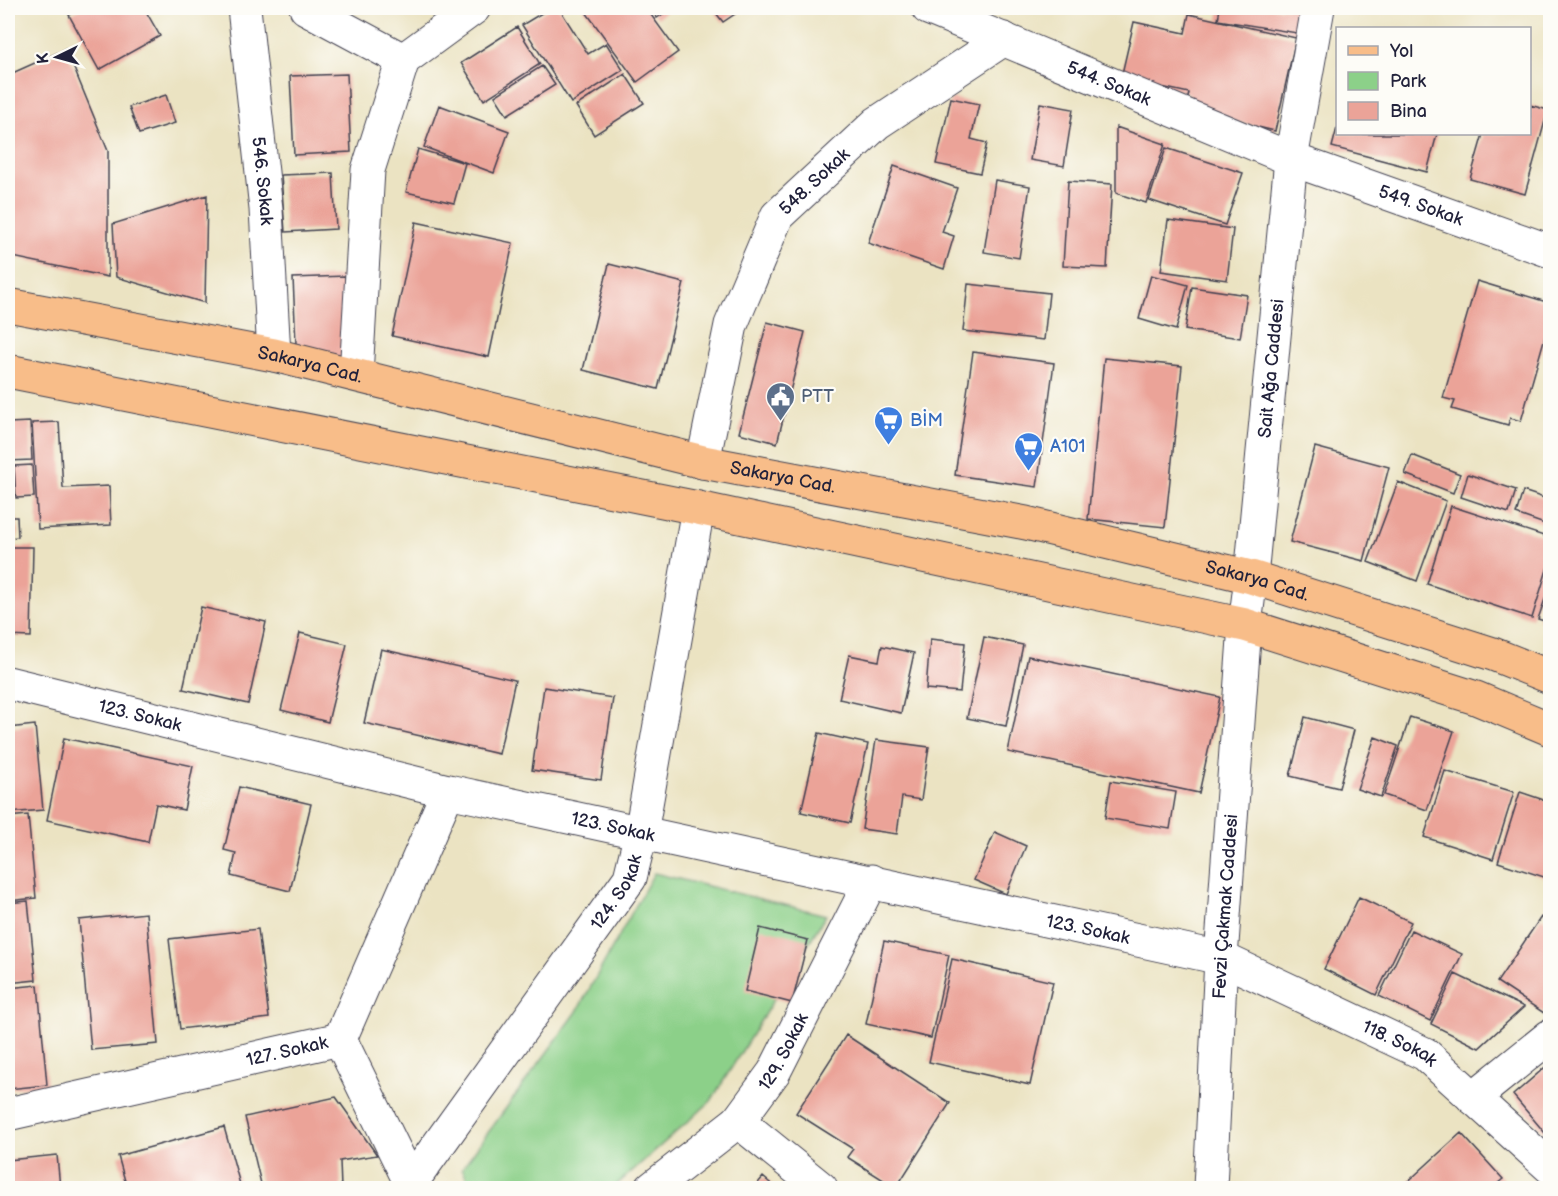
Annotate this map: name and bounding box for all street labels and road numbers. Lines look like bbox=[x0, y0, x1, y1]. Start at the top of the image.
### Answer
street label: 544. Sokak bbox=[1064, 57, 1154, 111]
street label: 546. Sokak bbox=[247, 136, 277, 226]
street label: 548. Sokak bbox=[775, 144, 854, 220]
street label: 549. Sokak bbox=[1376, 181, 1466, 230]
street label: Sait Ağa Caddesi bbox=[1254, 298, 1289, 439]
street label: Sakarya Cad. bbox=[256, 342, 364, 388]
street label: Sakarya Cad. bbox=[728, 457, 837, 498]
street label: Sakarya Cad. bbox=[1203, 556, 1312, 606]
street label: 123. Sokak bbox=[96, 696, 184, 736]
street label: 123. Sokak bbox=[569, 808, 657, 846]
street label: Fevzi Çakmak Caddesi bbox=[1209, 813, 1242, 999]
street label: 124. Sokak bbox=[586, 852, 646, 934]
street label: 123. Sokak bbox=[1044, 911, 1132, 949]
street label: 129. Sokak bbox=[754, 1010, 813, 1095]
street label: 118. Sokak bbox=[1359, 1016, 1442, 1071]
street label: 127. Sokak bbox=[244, 1032, 330, 1071]

